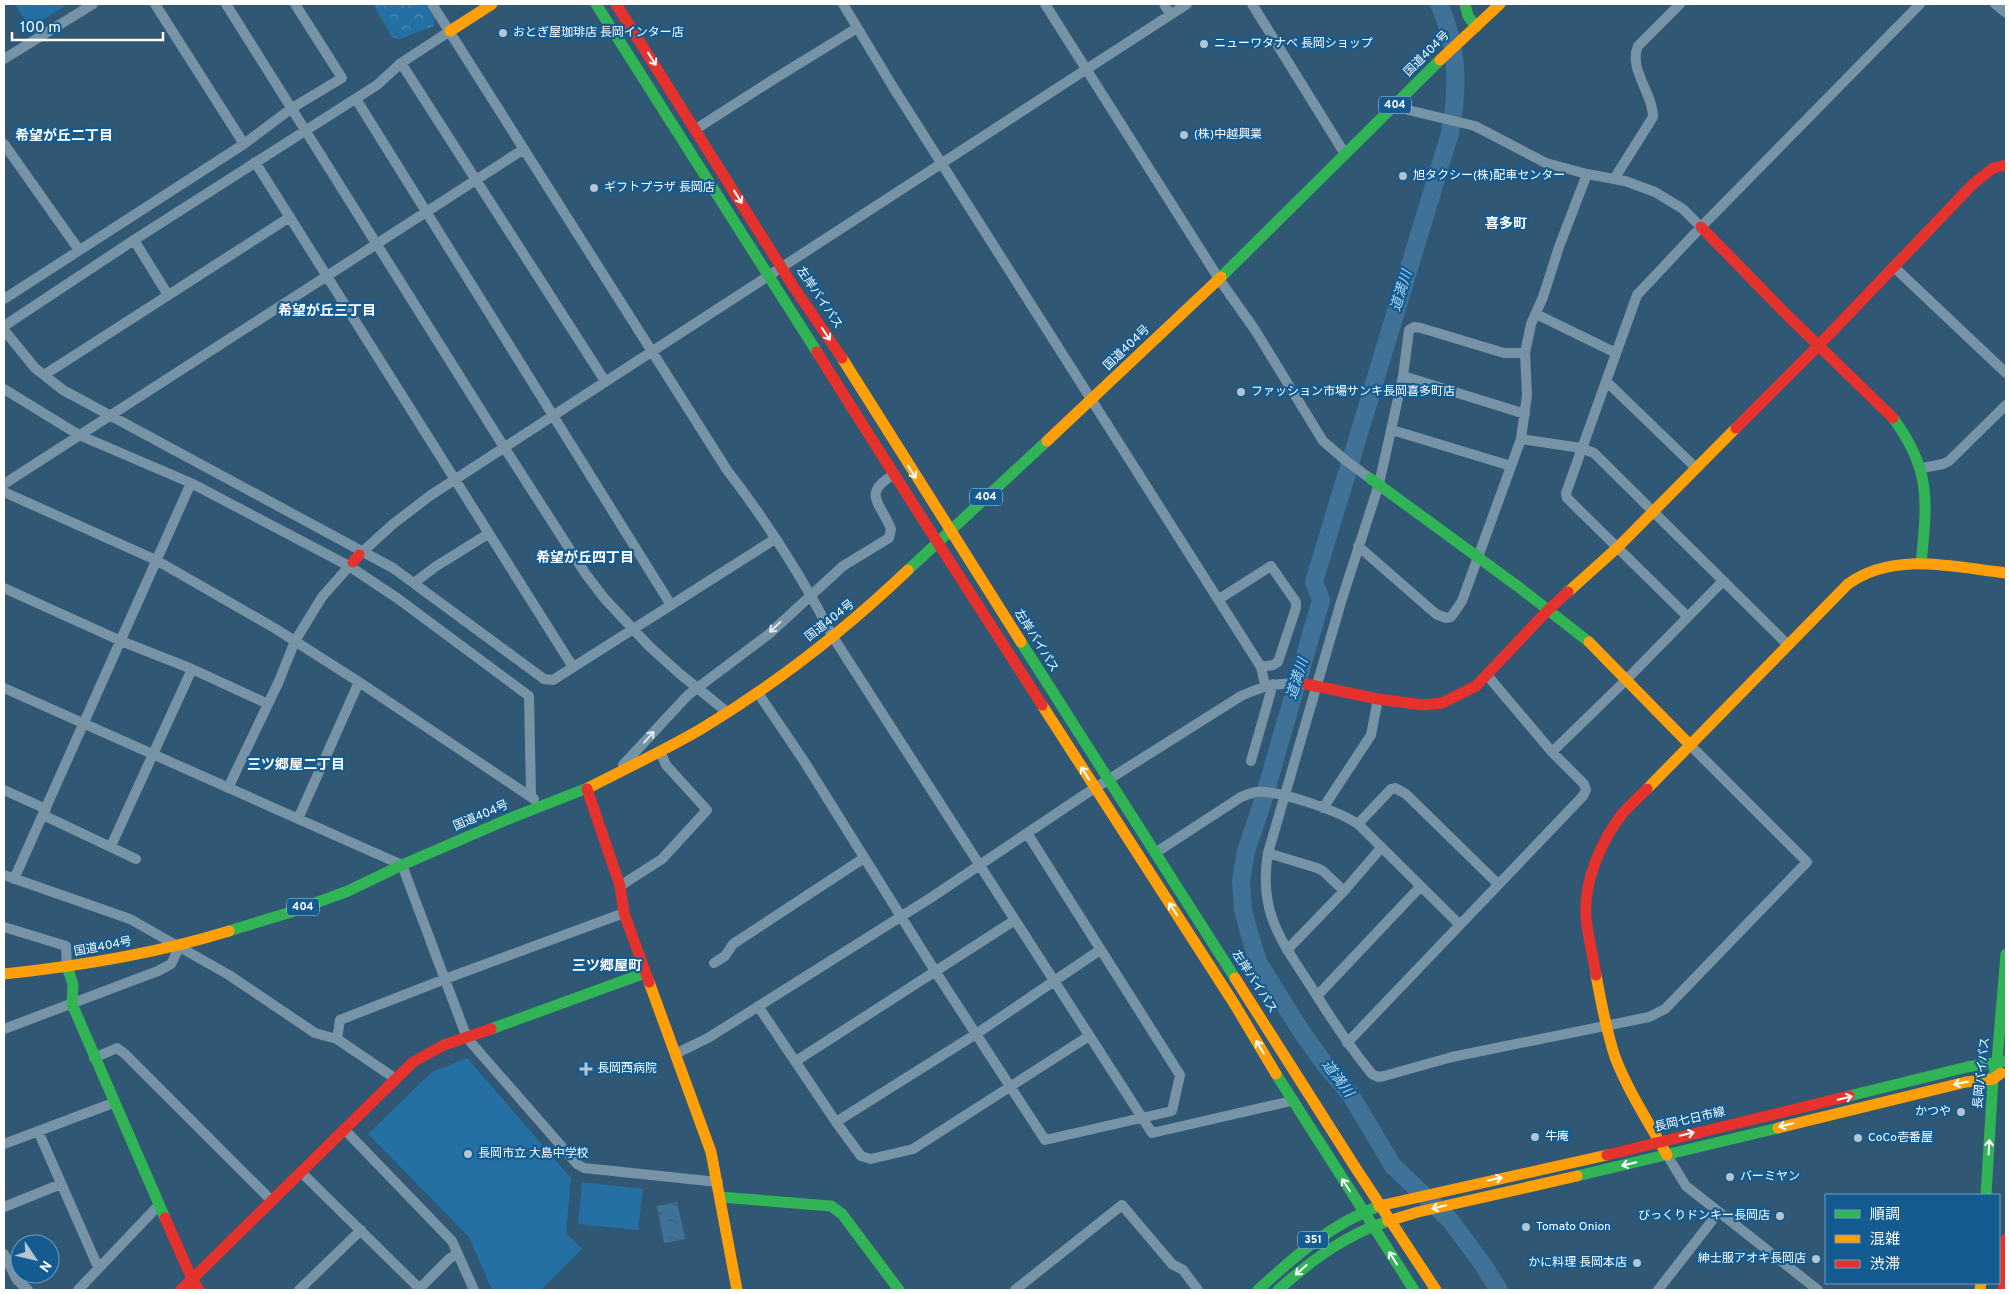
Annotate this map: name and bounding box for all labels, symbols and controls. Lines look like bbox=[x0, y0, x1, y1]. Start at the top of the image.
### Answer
scale bar bbox=[12, 10, 164, 42]
text: 100 m bbox=[20, 19, 61, 38]
place label: おとぎ屋珈琲店 長岡インター店 bbox=[513, 25, 684, 41]
marker: おとぎ屋珈琲店 長岡インター店 bbox=[497, 27, 509, 39]
street label: 国道404号 bbox=[1401, 28, 1453, 80]
place label: ニューワタナベ 長岡ショップ bbox=[1214, 36, 1373, 52]
marker: ニューワタナベ 長岡ショップ bbox=[1198, 38, 1210, 50]
one-way arrow bbox=[647, 52, 657, 66]
road number: 404 bbox=[1379, 96, 1411, 114]
district label: 希望が丘二丁目 bbox=[15, 127, 113, 145]
place label: (株)中越興業 bbox=[1194, 127, 1262, 143]
marker: (株)中越興業 bbox=[1178, 129, 1190, 141]
place label: 旭タクシー(株)配車センター bbox=[1413, 168, 1565, 184]
marker: 旭タクシー(株)配車センター bbox=[1397, 170, 1409, 182]
place label: ギフトプラザ 長岡店 bbox=[604, 180, 715, 196]
marker: ギフトプラザ 長岡店 bbox=[588, 182, 600, 194]
one-way arrow bbox=[733, 190, 743, 204]
district label: 喜多町 bbox=[1485, 215, 1527, 233]
street label: 左岸バイパス bbox=[792, 264, 846, 332]
water label: 道満川 bbox=[1388, 267, 1417, 314]
district label: 希望が丘三丁目 bbox=[278, 302, 376, 320]
street label: 国道404号 bbox=[1100, 322, 1154, 374]
one-way arrow bbox=[821, 326, 831, 340]
place label: ファッション市場サンキ長岡喜多町店 bbox=[1251, 384, 1455, 400]
marker: ファッション市場サンキ長岡喜多町店 bbox=[1235, 386, 1247, 398]
one-way arrow bbox=[907, 464, 917, 478]
road number: 404 bbox=[970, 488, 1002, 506]
district label: 希望が丘四丁目 bbox=[536, 549, 634, 567]
street label: 国道404号 bbox=[802, 597, 858, 645]
street label: 左岸バイパス bbox=[1010, 606, 1062, 676]
one-way arrow bbox=[769, 622, 782, 633]
water label: 道満川 bbox=[1284, 655, 1313, 702]
one-way arrow bbox=[643, 730, 654, 743]
district label: 三ツ郷屋二丁目 bbox=[247, 757, 345, 774]
one-way arrow bbox=[1080, 766, 1090, 780]
street label: 国道404号 bbox=[451, 797, 511, 835]
road number: 404 bbox=[287, 899, 319, 916]
one-way arrow bbox=[1168, 903, 1178, 917]
street label: 国道404号 bbox=[73, 934, 133, 960]
street label: 左岸バイパス bbox=[1228, 948, 1280, 1016]
district label: 三ツ郷屋町 bbox=[572, 958, 642, 975]
street label: 長岡バイパス bbox=[1970, 1036, 1994, 1110]
one-way arrow bbox=[1255, 1040, 1265, 1054]
water label: 道満川 bbox=[1318, 1057, 1358, 1102]
place label: 長岡西病院 bbox=[597, 1061, 657, 1077]
marker: 長岡西病院 bbox=[579, 1062, 593, 1076]
one-way arrow bbox=[1954, 1079, 1970, 1088]
one-way arrow bbox=[1837, 1093, 1853, 1102]
street label: 長岡七日市線 bbox=[1653, 1104, 1727, 1136]
place label: かつや bbox=[1915, 1104, 1951, 1120]
marker: かつや bbox=[1955, 1106, 1967, 1118]
one-way arrow bbox=[1779, 1121, 1795, 1131]
place label: 牛庵 bbox=[1545, 1129, 1569, 1145]
one-way arrow bbox=[1679, 1129, 1695, 1138]
place label: CoCo壱番屋 bbox=[1868, 1130, 1933, 1146]
marker: 牛庵 bbox=[1529, 1131, 1541, 1143]
marker: CoCo壱番屋 bbox=[1852, 1132, 1864, 1144]
one-way arrow bbox=[1985, 1139, 1994, 1155]
place label: 長岡市立 大島中学校 bbox=[478, 1146, 589, 1162]
marker: 長岡市立 大島中学校 bbox=[462, 1148, 474, 1160]
one-way arrow bbox=[1621, 1160, 1637, 1169]
place label: バーミヤン bbox=[1740, 1169, 1800, 1185]
marker: バーミヤン bbox=[1724, 1171, 1736, 1183]
one-way arrow bbox=[1486, 1174, 1502, 1183]
one-way arrow bbox=[1340, 1178, 1351, 1192]
legend bbox=[1825, 1194, 2000, 1284]
one-way arrow bbox=[1431, 1203, 1447, 1212]
text: 順調 bbox=[1870, 1206, 1900, 1225]
place label: びっくりドンキー長岡店 bbox=[1638, 1208, 1770, 1224]
marker: びっくりドンキー長岡店 bbox=[1774, 1210, 1786, 1222]
place label: Tomato Onion bbox=[1536, 1219, 1611, 1235]
marker: Tomato Onion bbox=[1520, 1221, 1532, 1233]
text: 混雑 bbox=[1870, 1231, 1900, 1250]
road number: 351 bbox=[1298, 1232, 1328, 1248]
north arrow bbox=[10, 1234, 60, 1284]
one-way arrow bbox=[1388, 1251, 1398, 1265]
place label: 紳士服アオキ長岡店 bbox=[1698, 1251, 1806, 1267]
marker: 紳士服アオキ長岡店 bbox=[1810, 1253, 1822, 1265]
place label: かに料理 長岡本店 bbox=[1528, 1255, 1627, 1271]
text: 渋滞 bbox=[1870, 1256, 1900, 1275]
text: N bbox=[35, 1257, 54, 1275]
marker: かに料理 長岡本店 bbox=[1631, 1257, 1643, 1269]
one-way arrow bbox=[1295, 1264, 1308, 1275]

